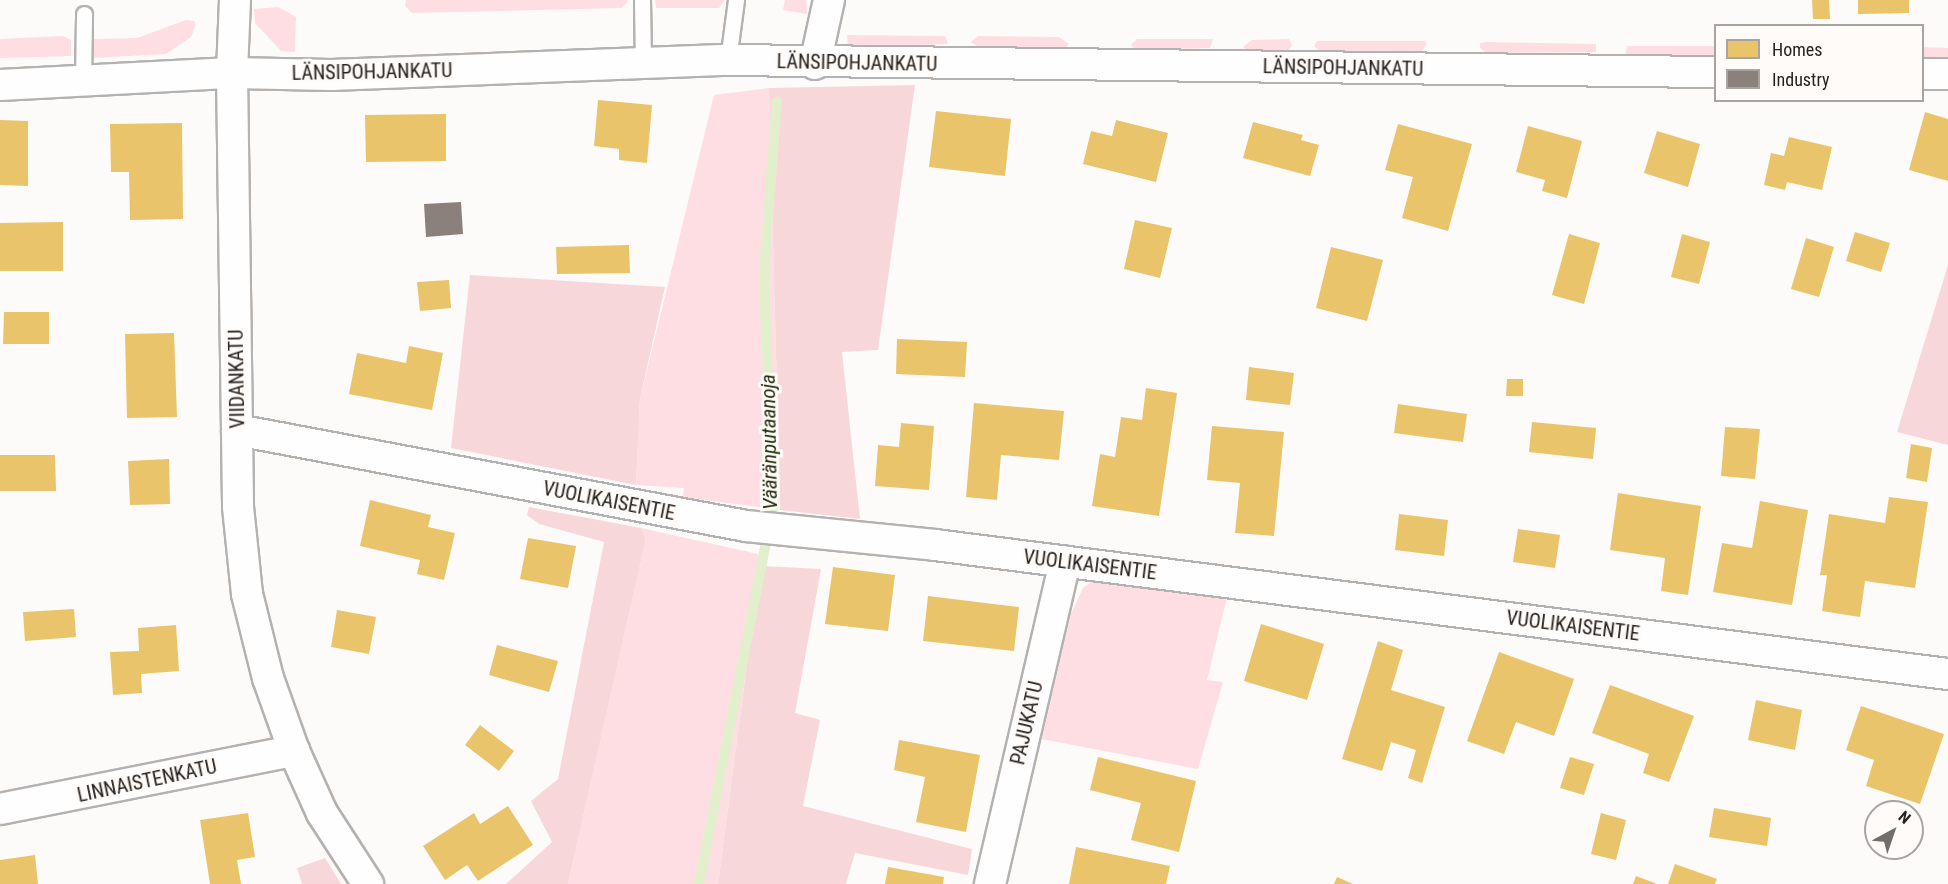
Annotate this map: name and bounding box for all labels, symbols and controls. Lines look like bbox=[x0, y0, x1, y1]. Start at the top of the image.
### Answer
legend bbox=[1714, 24, 1924, 102]
text: Homes bbox=[1772, 39, 1822, 60]
street label: LÄNSIPOHJANKATU bbox=[776, 50, 938, 76]
street label: LÄNSIPOHJANKATU bbox=[1262, 55, 1424, 81]
street label: LÄNSIPOHJANKATU bbox=[291, 59, 453, 85]
text: Industry bbox=[1772, 69, 1830, 90]
street label: VIIDANKATU bbox=[224, 329, 250, 429]
water label: Vääränputaanoja bbox=[755, 374, 783, 510]
street label: VUOLIKAISENTIE bbox=[541, 476, 677, 526]
street label: VUOLIKAISENTIE bbox=[1022, 545, 1158, 585]
street label: VUOLIKAISENTIE bbox=[1505, 606, 1641, 646]
street label: PAJUKATU bbox=[1006, 679, 1048, 767]
street label: LINNAISTENKATU bbox=[75, 755, 219, 807]
north arrow bbox=[1864, 800, 1924, 860]
text: N bbox=[1895, 807, 1914, 828]

